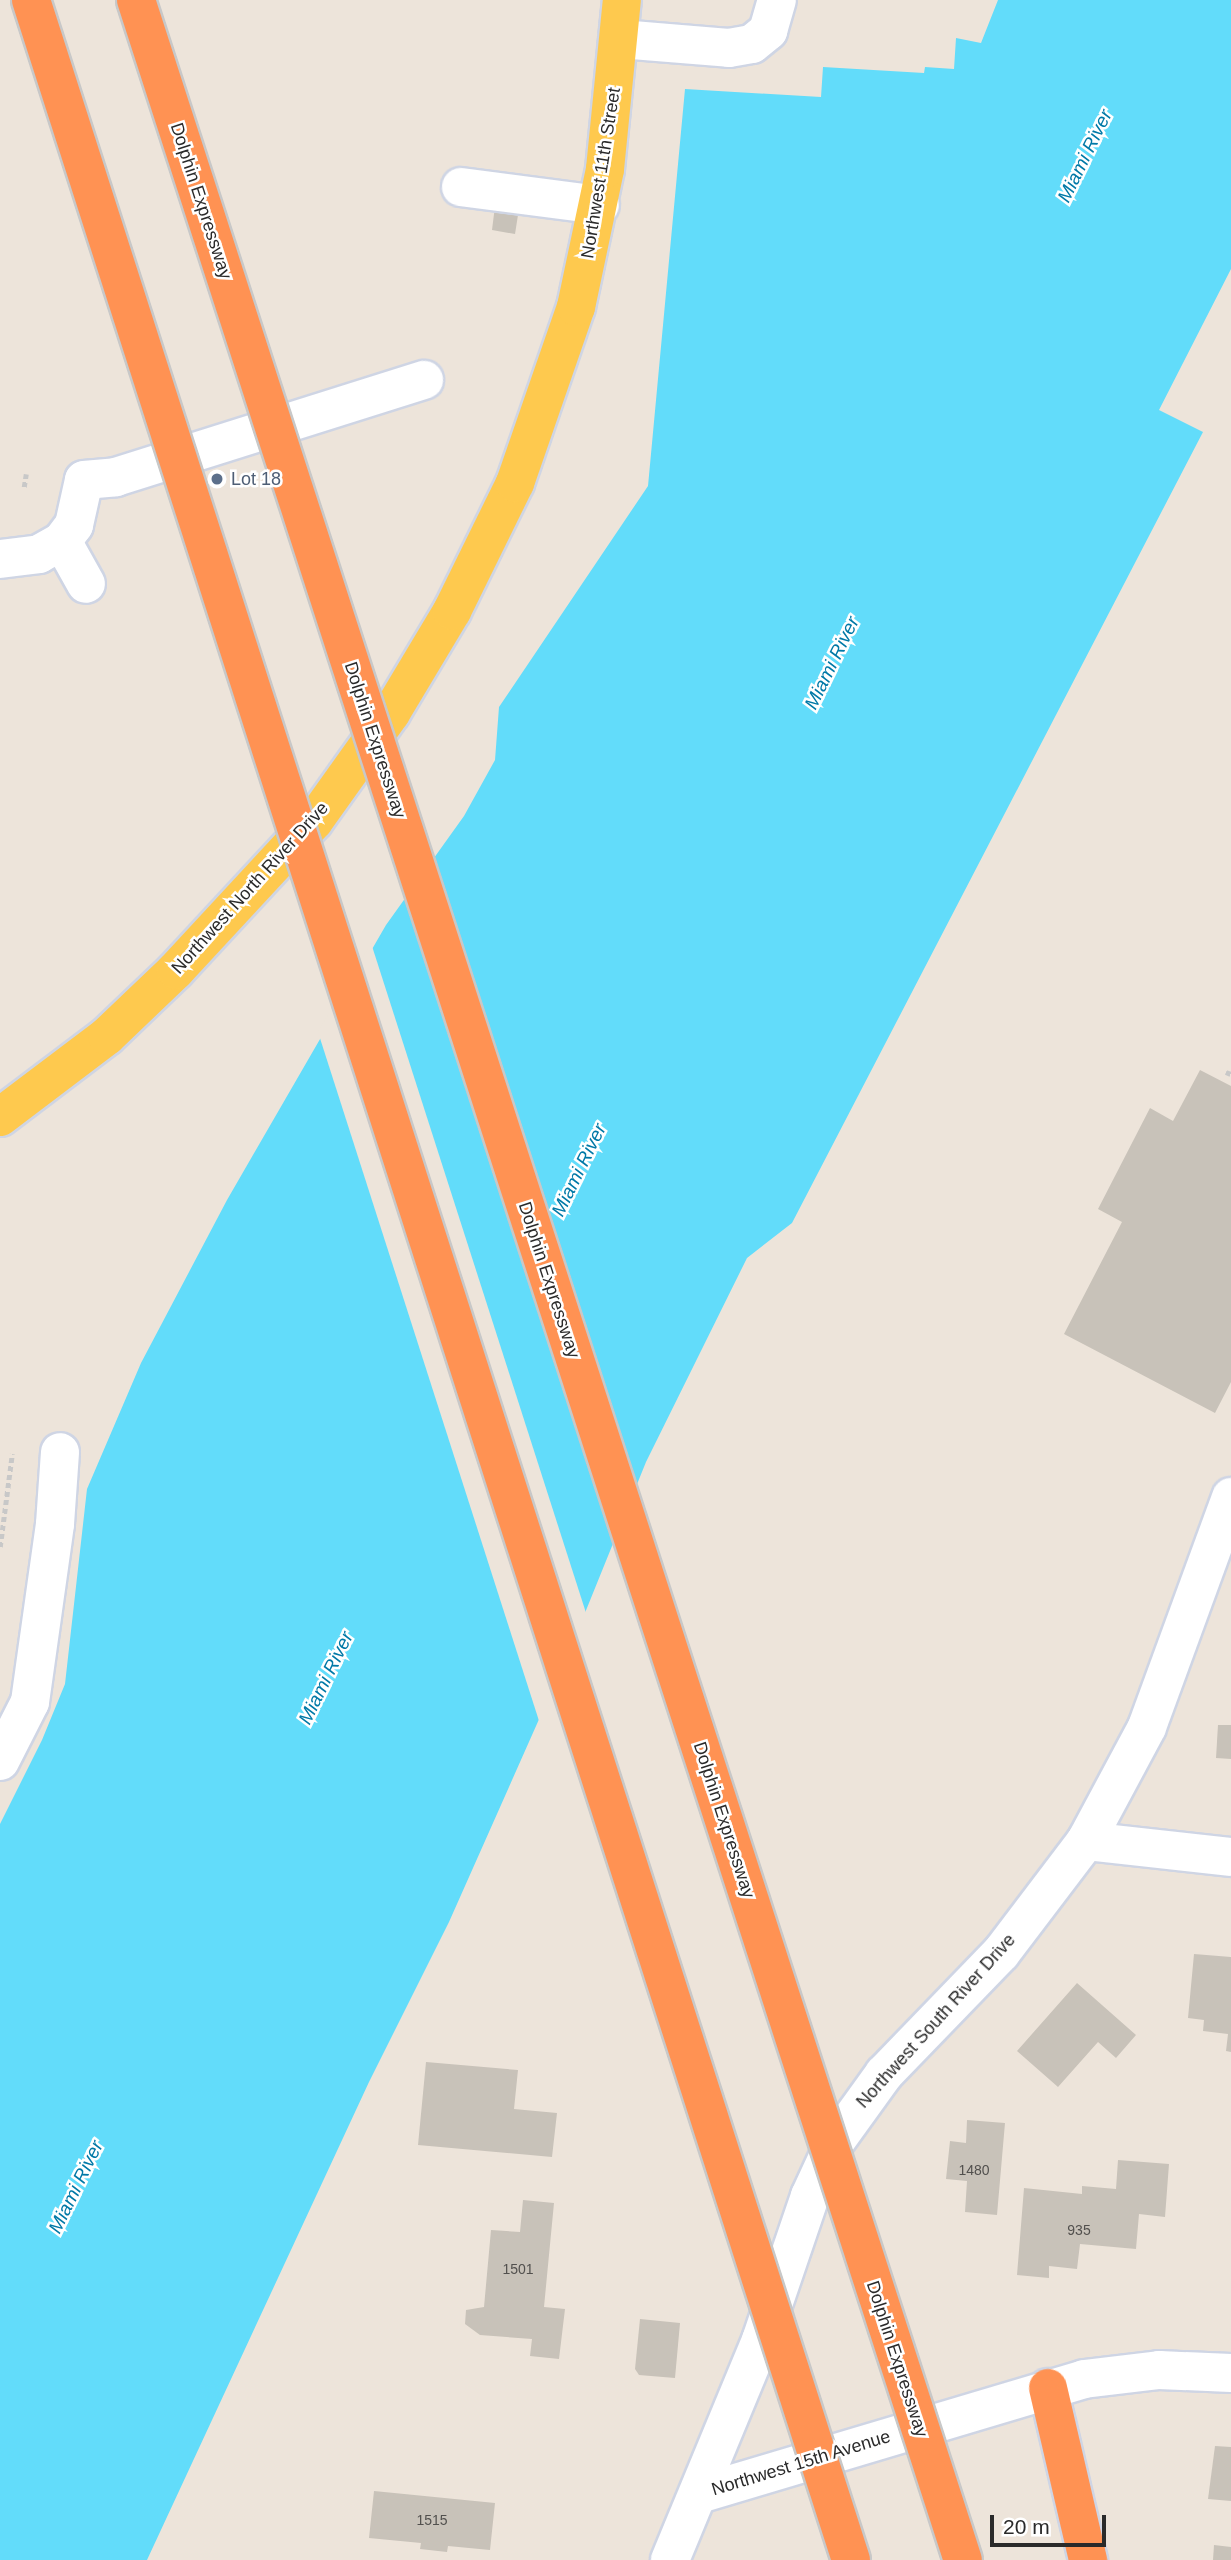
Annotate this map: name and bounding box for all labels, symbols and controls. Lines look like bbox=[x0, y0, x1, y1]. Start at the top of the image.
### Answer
street label: Northwest 11th Street bbox=[577, 86, 625, 260]
water label: Miami River bbox=[1053, 106, 1117, 206]
street label: Dolphin Expressway bbox=[166, 120, 236, 282]
place label: Lot 18 bbox=[231, 468, 281, 490]
marker: Lot 18 bbox=[209, 471, 225, 487]
water label: Miami River bbox=[800, 613, 864, 713]
street label: Dolphin Expressway bbox=[340, 659, 410, 821]
street label: Northwest North River Drive bbox=[167, 798, 333, 978]
water label: Miami River bbox=[547, 1120, 611, 1220]
street label: Dolphin Expressway bbox=[514, 1199, 584, 1361]
water label: Miami River bbox=[294, 1628, 358, 1728]
street label: Dolphin Expressway bbox=[689, 1739, 759, 1901]
street label: Northwest South River Drive bbox=[852, 1929, 1020, 2113]
water label: Miami River bbox=[44, 2137, 108, 2237]
house number: 1480 bbox=[958, 2162, 990, 2178]
house number: 935 bbox=[1067, 2222, 1091, 2238]
house number: 1501 bbox=[502, 2261, 534, 2277]
street label: Dolphin Expressway bbox=[862, 2278, 932, 2440]
street label: Northwest 15th Avenue bbox=[709, 2425, 893, 2501]
scale bar bbox=[993, 2500, 1108, 2544]
house number: 1515 bbox=[416, 2512, 448, 2528]
text: 20 m bbox=[1003, 2515, 1050, 2538]

